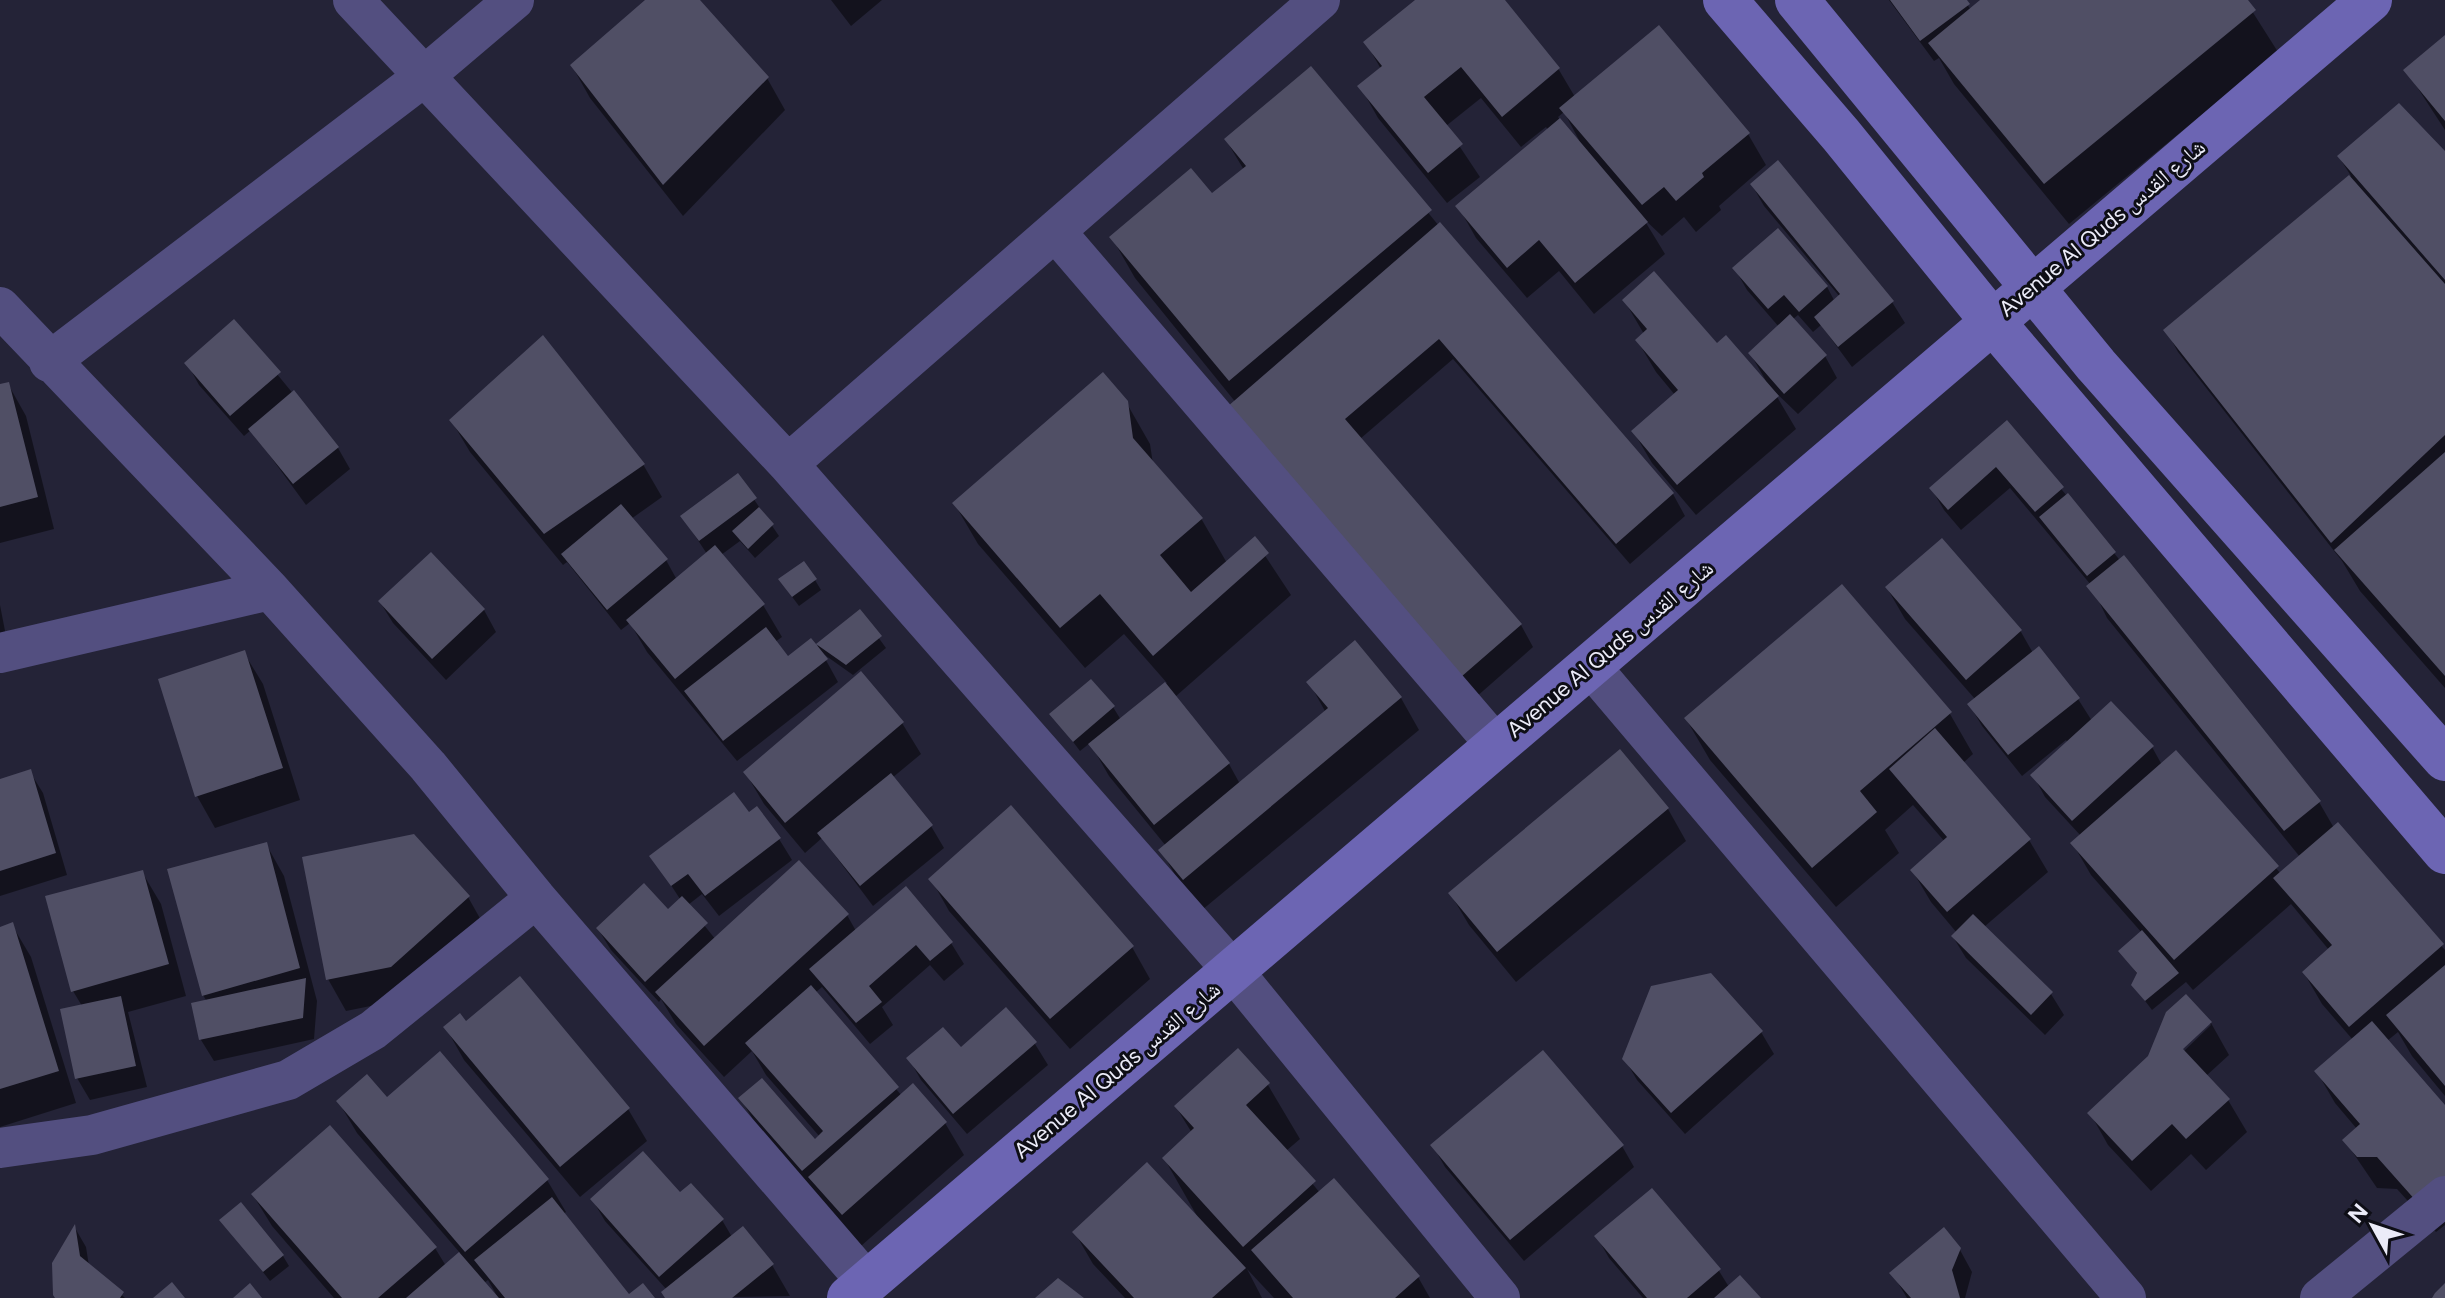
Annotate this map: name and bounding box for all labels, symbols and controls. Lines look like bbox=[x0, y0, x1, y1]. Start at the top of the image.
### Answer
street label: Avenue Al Quds شارع القدس bbox=[1993, 134, 2211, 322]
street label: Avenue Al Quds شارع القدس bbox=[1501, 555, 1719, 743]
street label: Avenue Al Quds شارع القدس bbox=[1008, 976, 1226, 1164]
north arrow bbox=[2333, 1186, 2413, 1266]
text: N bbox=[2342, 1198, 2374, 1229]

